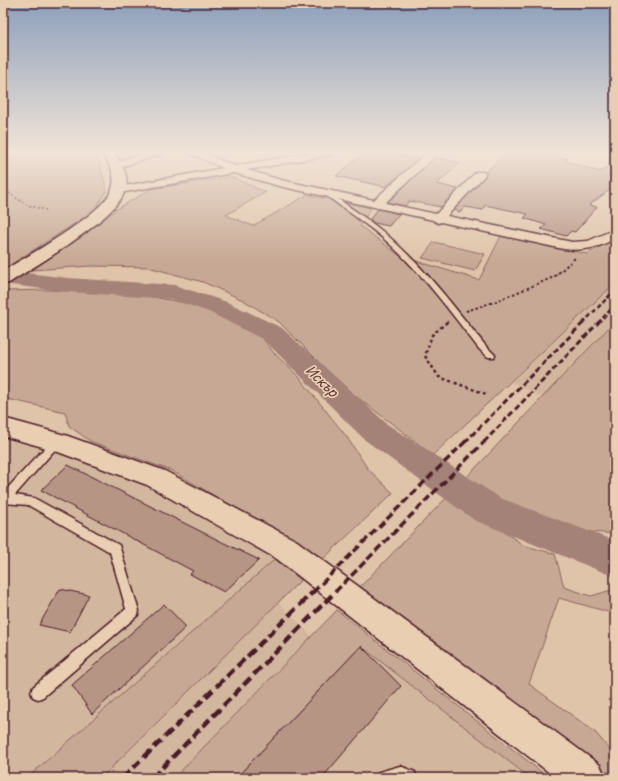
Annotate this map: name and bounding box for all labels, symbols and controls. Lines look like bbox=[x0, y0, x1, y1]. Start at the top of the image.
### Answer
water label: Искър bbox=[302, 360, 344, 402]

